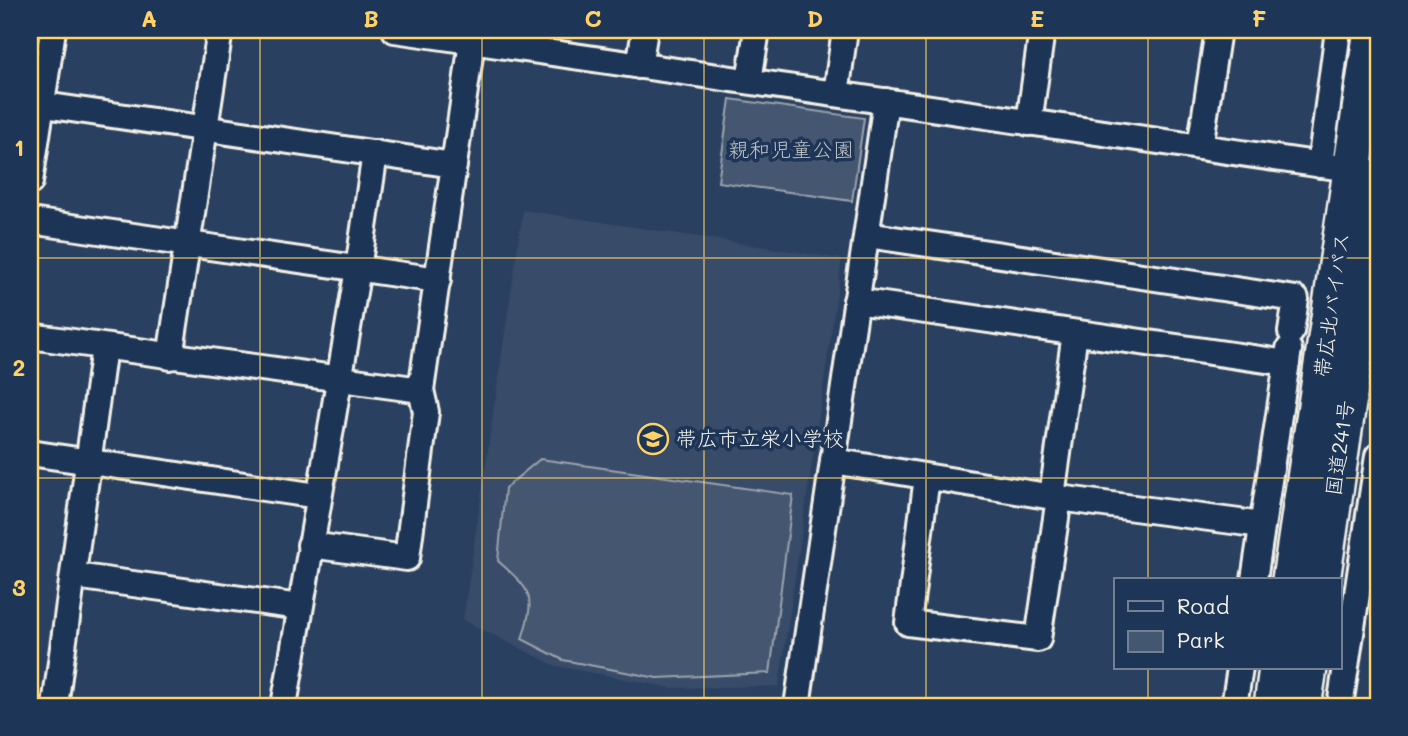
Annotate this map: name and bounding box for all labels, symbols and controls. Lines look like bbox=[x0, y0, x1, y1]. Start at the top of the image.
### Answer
text: A bbox=[141, 3, 157, 33]
text: B bbox=[363, 3, 379, 33]
text: C bbox=[584, 3, 602, 33]
text: D bbox=[807, 3, 823, 33]
text: E bbox=[1030, 3, 1044, 33]
text: F bbox=[1252, 3, 1266, 33]
text: 1 bbox=[14, 132, 24, 162]
park label: 親和児童公園 bbox=[728, 135, 854, 162]
street label: 帯広北バイパス bbox=[1307, 230, 1354, 379]
text: 2 bbox=[13, 352, 25, 382]
street label: 国道241号 bbox=[1318, 398, 1359, 497]
school or university icon: 帯広市立栄小学校 bbox=[636, 422, 670, 456]
place label: 帯広市立栄小学校 bbox=[676, 424, 844, 451]
text: 3 bbox=[12, 572, 26, 602]
legend bbox=[1114, 578, 1342, 670]
text: Road bbox=[1177, 592, 1229, 619]
text: Park bbox=[1177, 626, 1225, 653]

